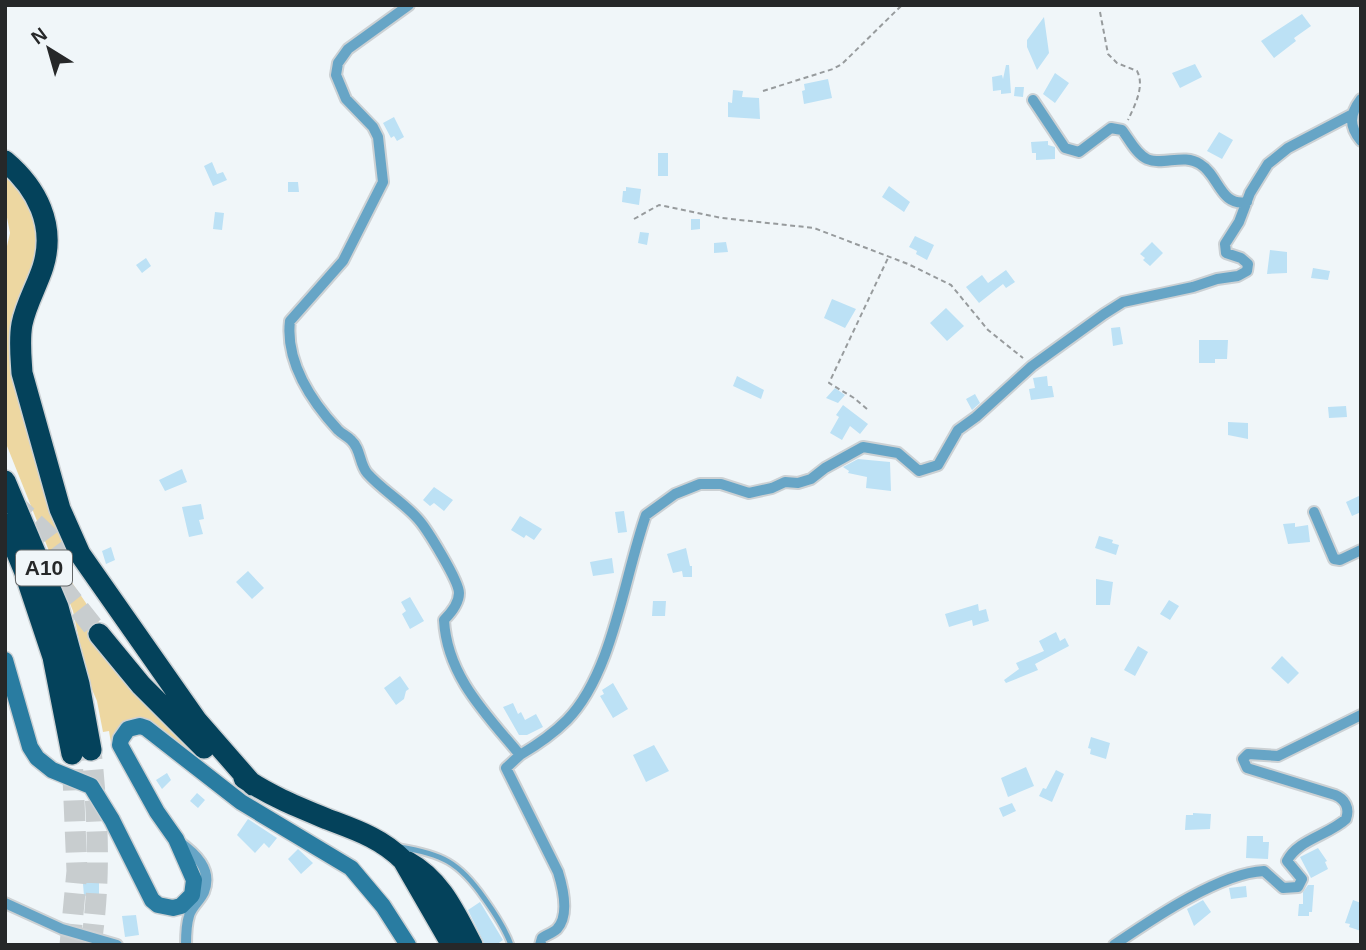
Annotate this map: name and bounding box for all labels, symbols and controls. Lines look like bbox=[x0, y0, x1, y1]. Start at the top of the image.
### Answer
north arrow bbox=[14, 14, 84, 84]
text: N bbox=[27, 23, 51, 48]
road number: A10 bbox=[16, 550, 72, 586]

